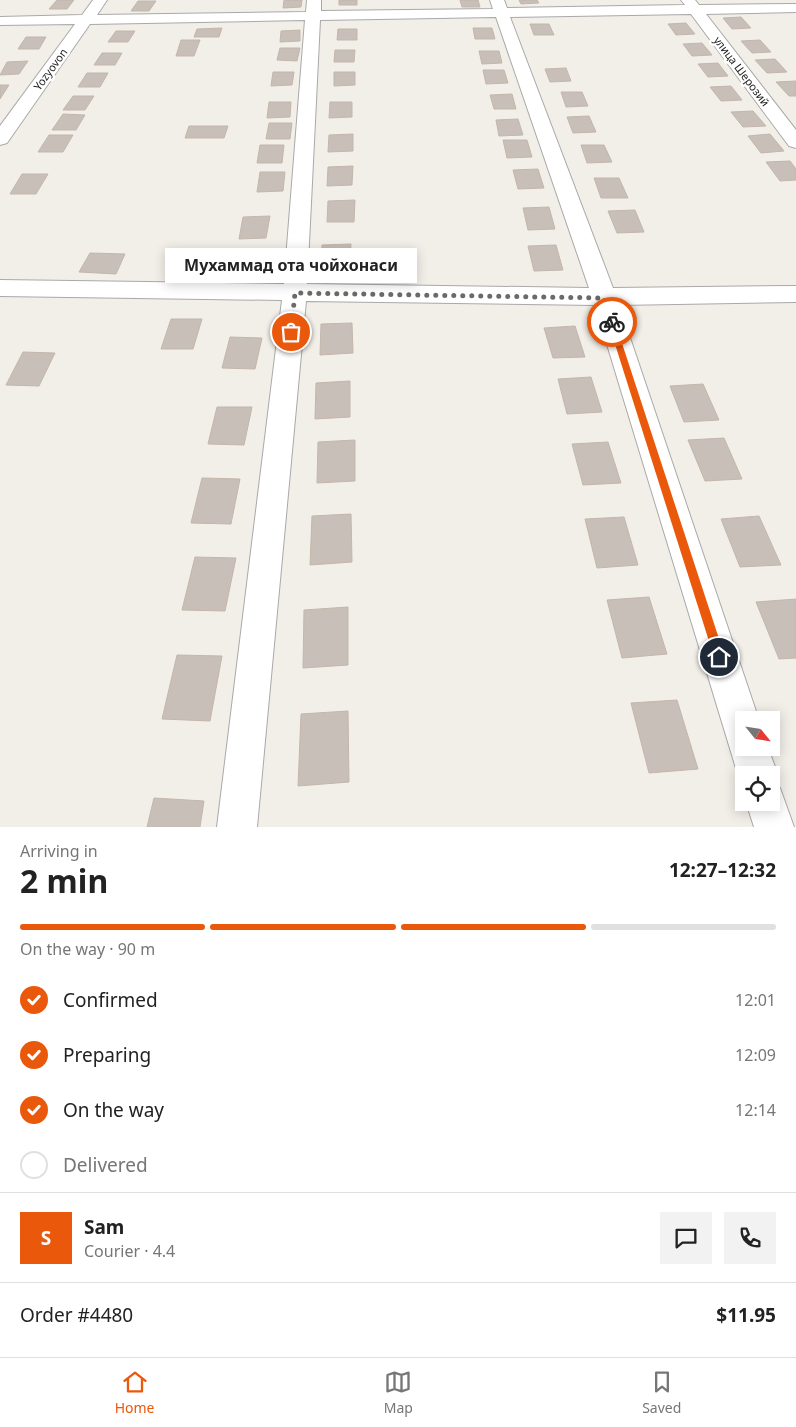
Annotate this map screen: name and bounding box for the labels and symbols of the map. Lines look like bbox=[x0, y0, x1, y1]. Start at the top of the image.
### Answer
street label: улица Шерозий bbox=[711, 33, 773, 109]
street label: Yozyovon bbox=[30, 45, 70, 93]
callout: Мухаммад ота чойхонаси bbox=[165, 247, 417, 282]
courier bbox=[587, 297, 637, 347]
pin bbox=[270, 311, 312, 353]
pin bbox=[698, 636, 740, 678]
north arrow bbox=[735, 711, 780, 756]

